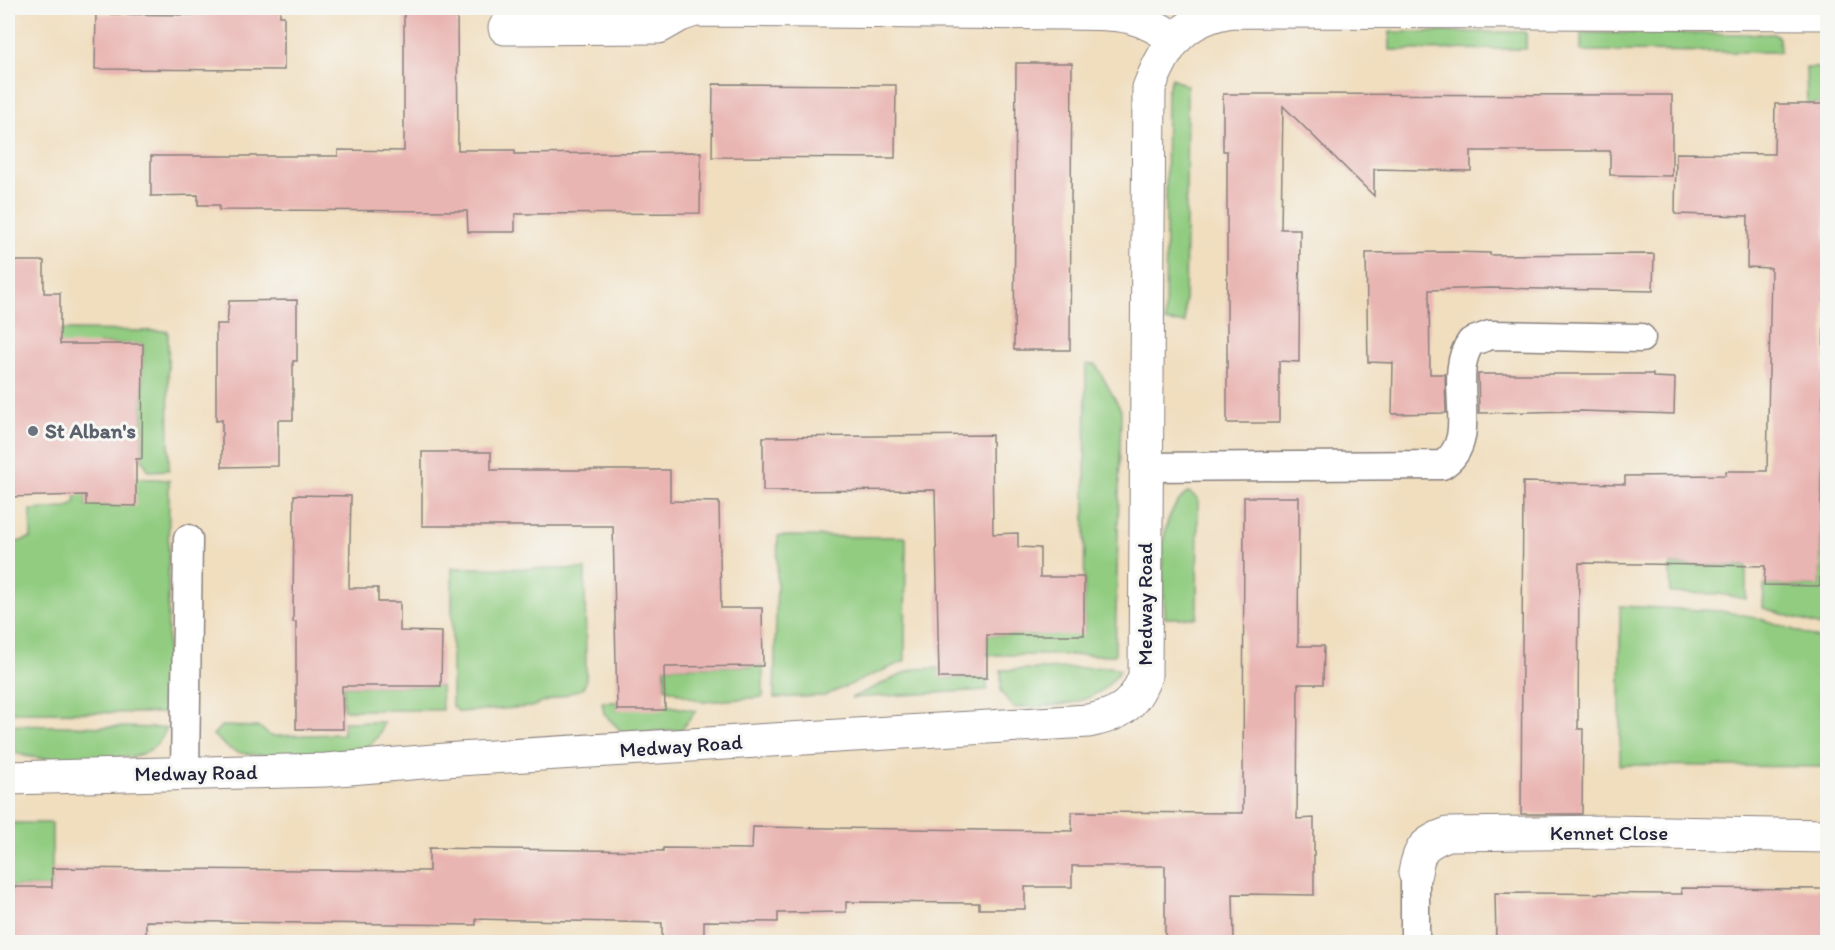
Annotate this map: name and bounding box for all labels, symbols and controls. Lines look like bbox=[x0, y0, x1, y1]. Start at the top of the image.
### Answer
place label: St Alban's bbox=[45, 418, 136, 443]
marker: St Alban's bbox=[26, 424, 40, 438]
street label: Medway Road bbox=[1132, 542, 1157, 666]
street label: Medway Road bbox=[619, 729, 744, 762]
street label: Medway Road bbox=[134, 759, 258, 786]
street label: Kennet Close bbox=[1550, 820, 1668, 845]

